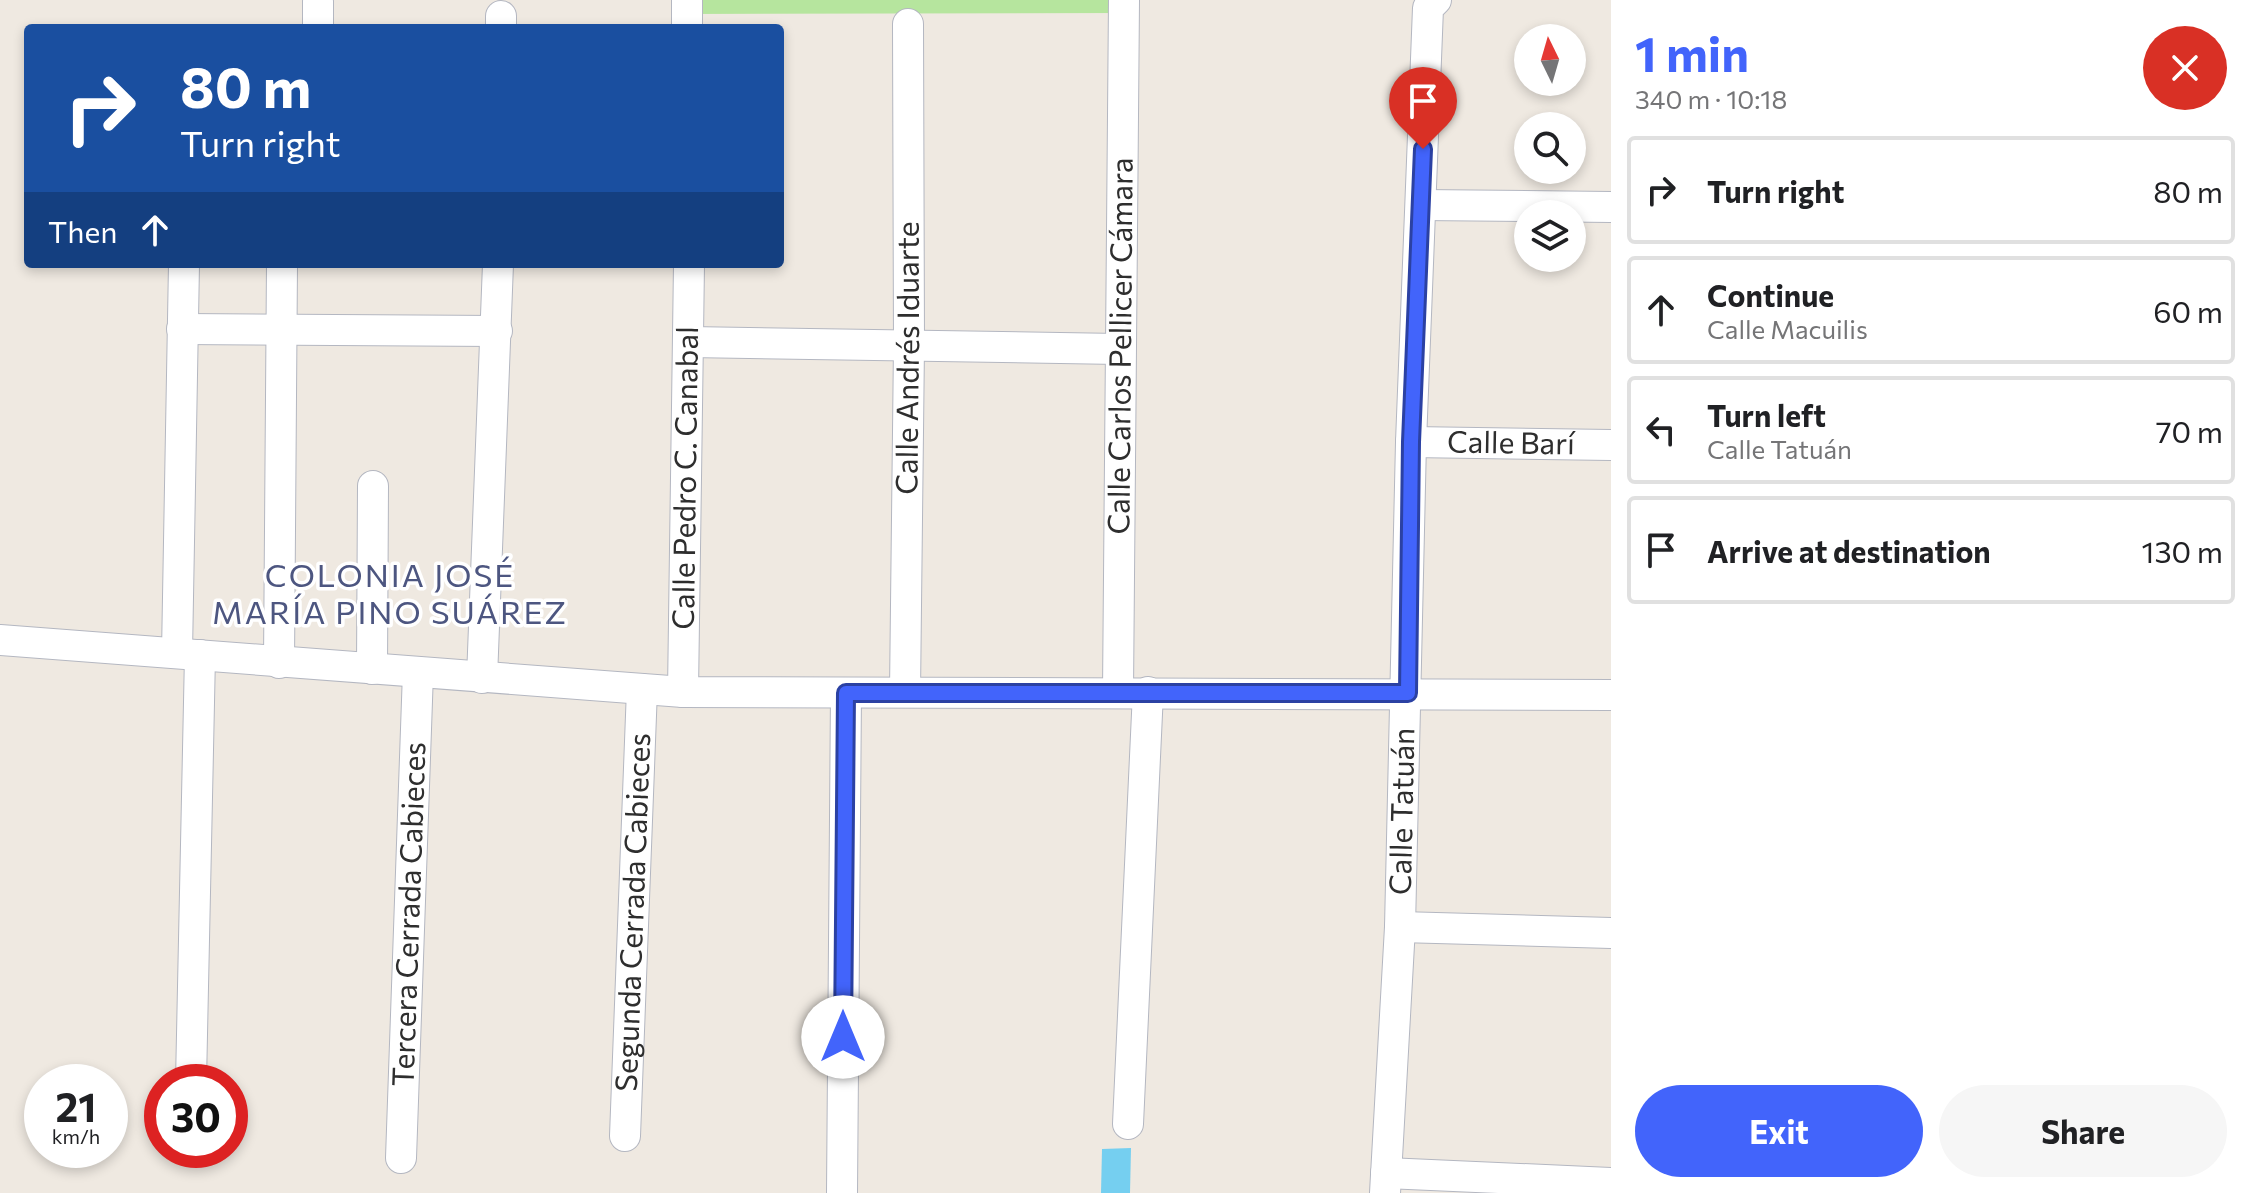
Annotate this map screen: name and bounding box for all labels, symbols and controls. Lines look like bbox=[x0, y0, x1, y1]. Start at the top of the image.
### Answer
text: 1 min bbox=[1635, 23, 1749, 82]
north arrow bbox=[1514, 24, 1586, 96]
map controls bbox=[1514, 24, 1586, 272]
button: close bbox=[2143, 26, 2227, 110]
text: 80 m bbox=[180, 51, 311, 120]
icon: right bbox=[48, 56, 152, 160]
pin bbox=[1389, 67, 1457, 149]
icon: arrive bbox=[1401, 79, 1445, 123]
text: 340 m · 10:18 bbox=[1635, 83, 1787, 114]
button: search bbox=[1514, 112, 1586, 184]
text: Turn right bbox=[180, 120, 341, 164]
street label: Calle Carlos Pellicer Cámara bbox=[1098, 157, 1139, 535]
icon: right bbox=[1639, 168, 1683, 212]
text: Turn right bbox=[1707, 172, 1844, 209]
text: 80 m bbox=[2153, 172, 2223, 209]
button: layers bbox=[1514, 200, 1586, 272]
icon: ahead bbox=[133, 208, 177, 252]
text: Then bbox=[48, 212, 117, 249]
street label: Calle Andrés Iduarte bbox=[886, 221, 925, 495]
text: Continue bbox=[1707, 276, 1834, 313]
icon: ahead bbox=[1639, 288, 1683, 332]
text: 60 m bbox=[2153, 292, 2223, 329]
text: Calle Macuilis bbox=[1707, 313, 1868, 344]
street label: Calle Pedro C. Canabal bbox=[663, 326, 704, 630]
text: Turn left bbox=[1707, 396, 1826, 433]
icon: left bbox=[1639, 408, 1683, 452]
text: 70 m bbox=[2156, 412, 2223, 449]
street label: Calle Barí bbox=[1447, 422, 1577, 460]
text: Calle Tatuán bbox=[1707, 433, 1852, 464]
icon: arrive bbox=[1639, 528, 1683, 572]
text: Arrive at destination bbox=[1707, 532, 1991, 569]
text: 130 m bbox=[2142, 532, 2223, 569]
district label: COLONIA JOSÉ MARÍA PINO SUÁREZ bbox=[212, 554, 568, 631]
street label: Calle Tatuán bbox=[1380, 727, 1421, 895]
street label: Segunda Cerrada Cabieces bbox=[606, 732, 656, 1092]
street label: Tercera Cerrada Cabieces bbox=[383, 741, 432, 1087]
position arrow bbox=[801, 995, 885, 1079]
speed limit sign: 30 bbox=[144, 1064, 248, 1168]
text: 21 bbox=[56, 1081, 96, 1130]
button: Exit bbox=[1635, 1085, 1923, 1177]
button: Share bbox=[1939, 1085, 2227, 1177]
text: km/h bbox=[52, 1124, 100, 1148]

